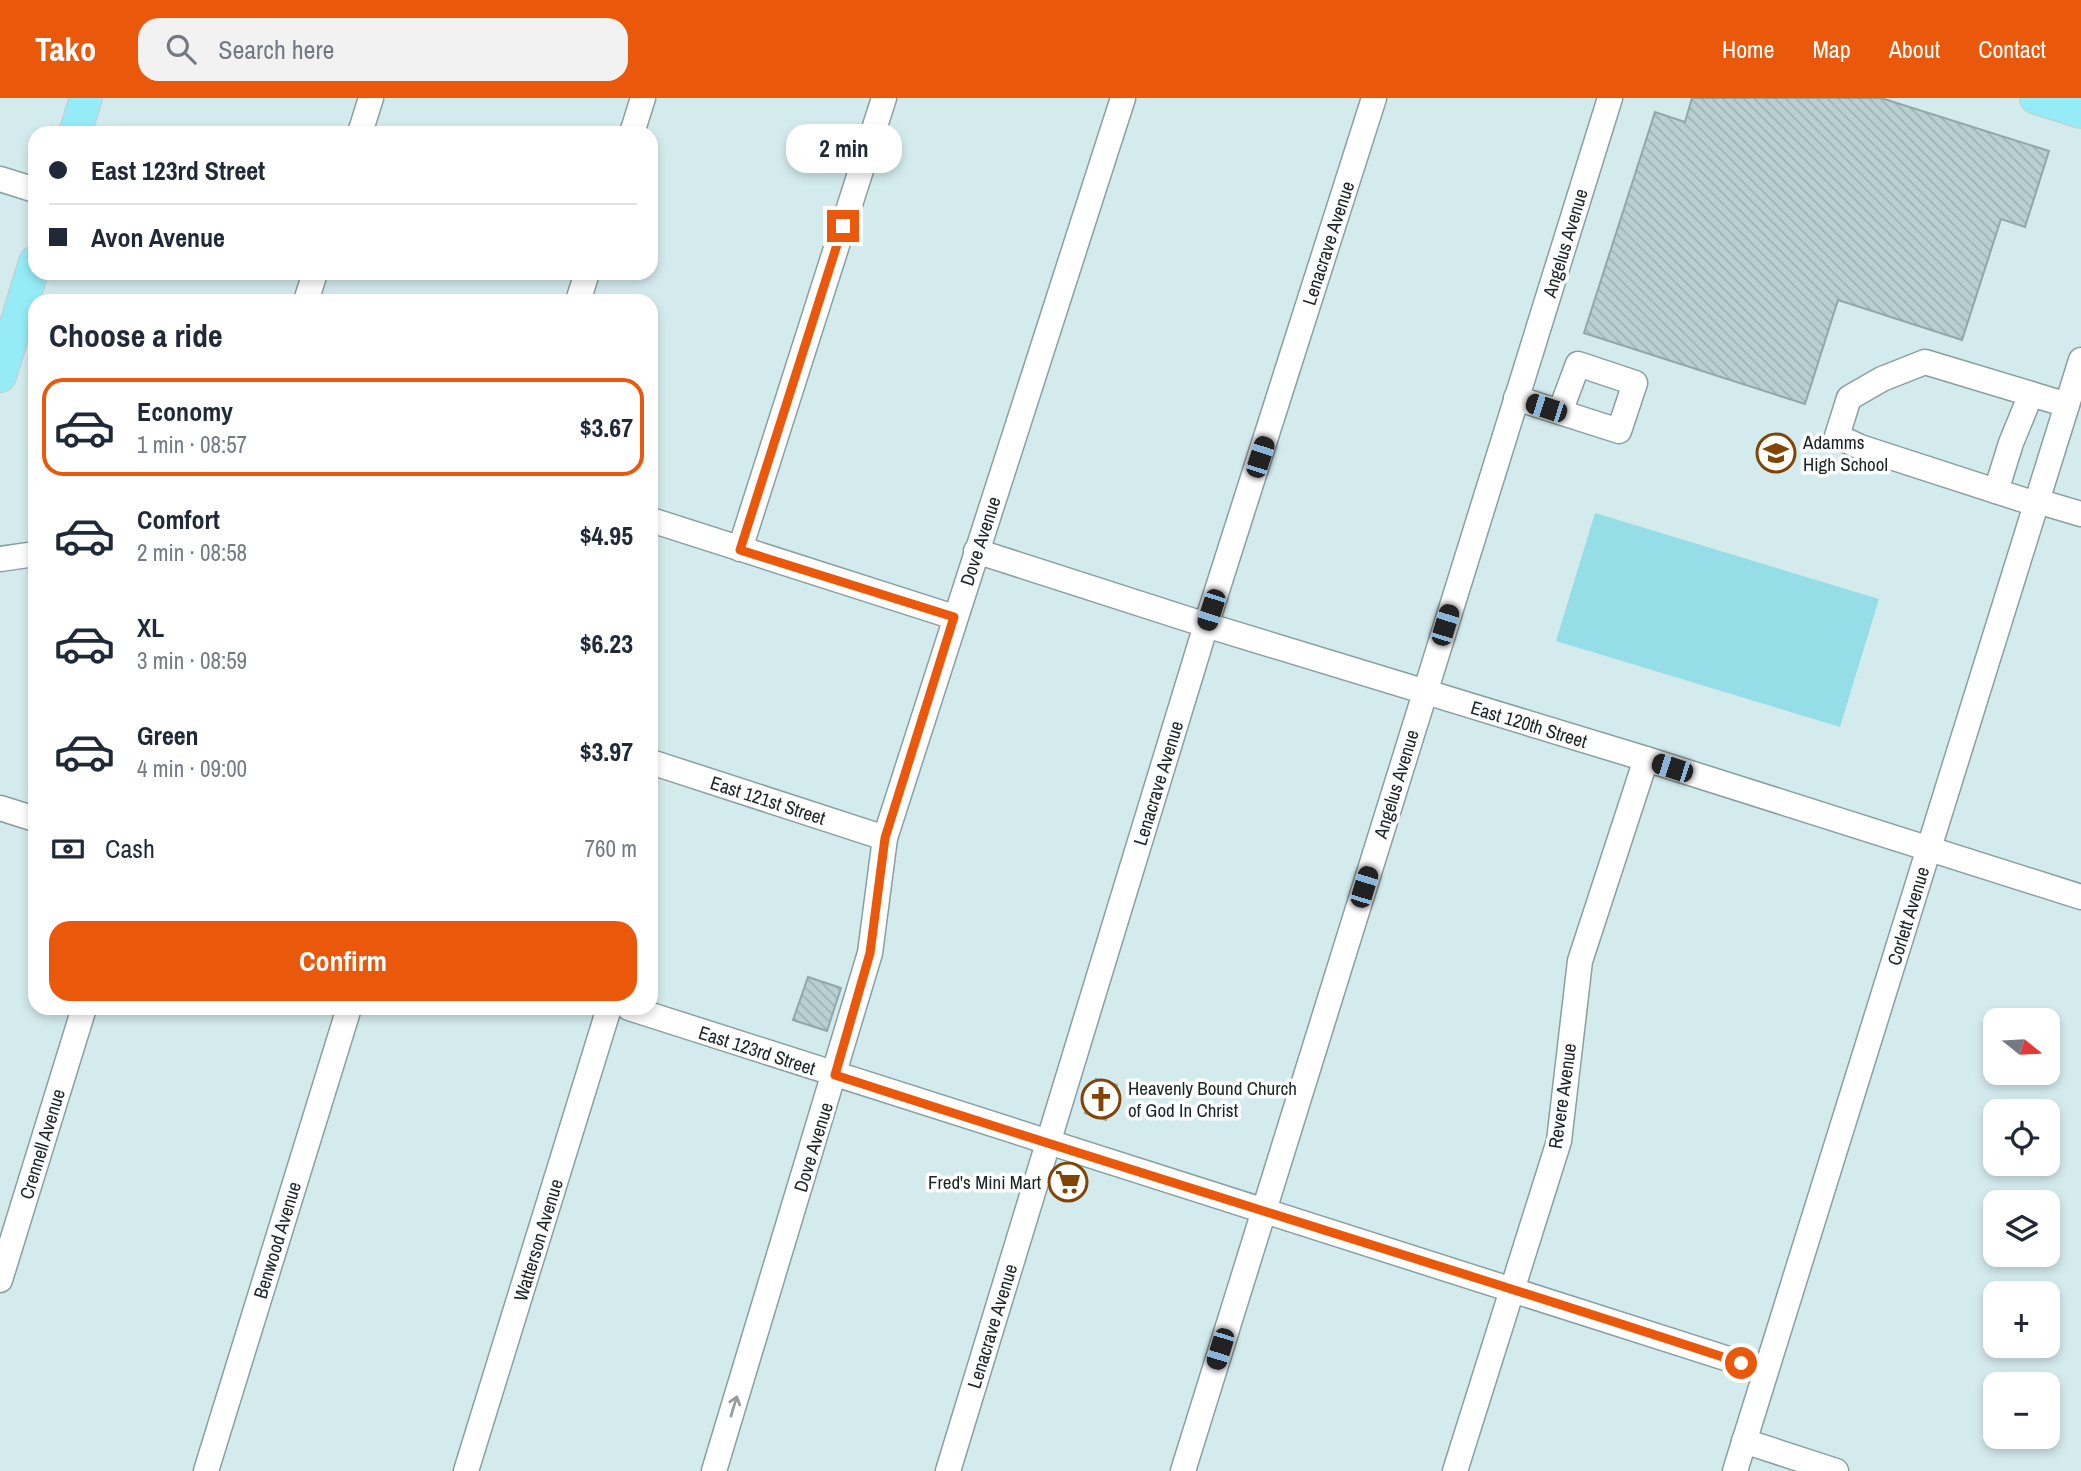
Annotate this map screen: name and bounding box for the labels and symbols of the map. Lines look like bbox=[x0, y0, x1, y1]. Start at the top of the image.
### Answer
callout: 2 min bbox=[785, 124, 901, 174]
street label: Lenacrave Avenue bbox=[1296, 178, 1360, 308]
street label: Angelus Avenue bbox=[1536, 185, 1594, 301]
route end bbox=[827, 210, 859, 242]
car bbox=[1523, 392, 1570, 424]
place label: Adamms High School bbox=[1802, 429, 1888, 477]
school or university icon: Adamms High School bbox=[1755, 432, 1797, 474]
car bbox=[1244, 434, 1277, 480]
street label: Dove Avenue bbox=[953, 493, 1007, 589]
car bbox=[1195, 587, 1228, 633]
car bbox=[1429, 602, 1462, 648]
street label: East 120th Street bbox=[1468, 694, 1591, 754]
street label: Lenacrave Avenue bbox=[1127, 718, 1189, 848]
street label: Angelus Avenue bbox=[1367, 726, 1425, 842]
car bbox=[1649, 752, 1696, 784]
street label: East 121st Street bbox=[707, 769, 829, 831]
street label: Corlett Avenue bbox=[1881, 863, 1935, 969]
car bbox=[1348, 864, 1381, 910]
north arrow bbox=[1983, 1008, 2060, 1085]
street label: East 123rd Street bbox=[695, 1019, 819, 1081]
street label: Revere Avenue bbox=[1542, 1042, 1582, 1150]
place label: Heavenly Bound Church of God In Christ bbox=[1128, 1075, 1297, 1123]
church icon: Heavenly Bound Church of God In Christ bbox=[1080, 1078, 1122, 1120]
street label: Crennell Avenue bbox=[13, 1086, 71, 1202]
street label: Dove Avenue bbox=[787, 1099, 839, 1195]
supermarket icon: Fred's Mini Mart bbox=[1047, 1161, 1089, 1203]
place label: Fred's Mini Mart bbox=[928, 1169, 1042, 1195]
street label: Watterson Avenue bbox=[507, 1176, 569, 1304]
street label: Benwood Avenue bbox=[247, 1178, 307, 1302]
street label: Lenacrave Avenue bbox=[961, 1261, 1023, 1391]
car bbox=[1204, 1326, 1237, 1372]
route start bbox=[1725, 1347, 1757, 1379]
one-way arrow bbox=[728, 1395, 741, 1417]

